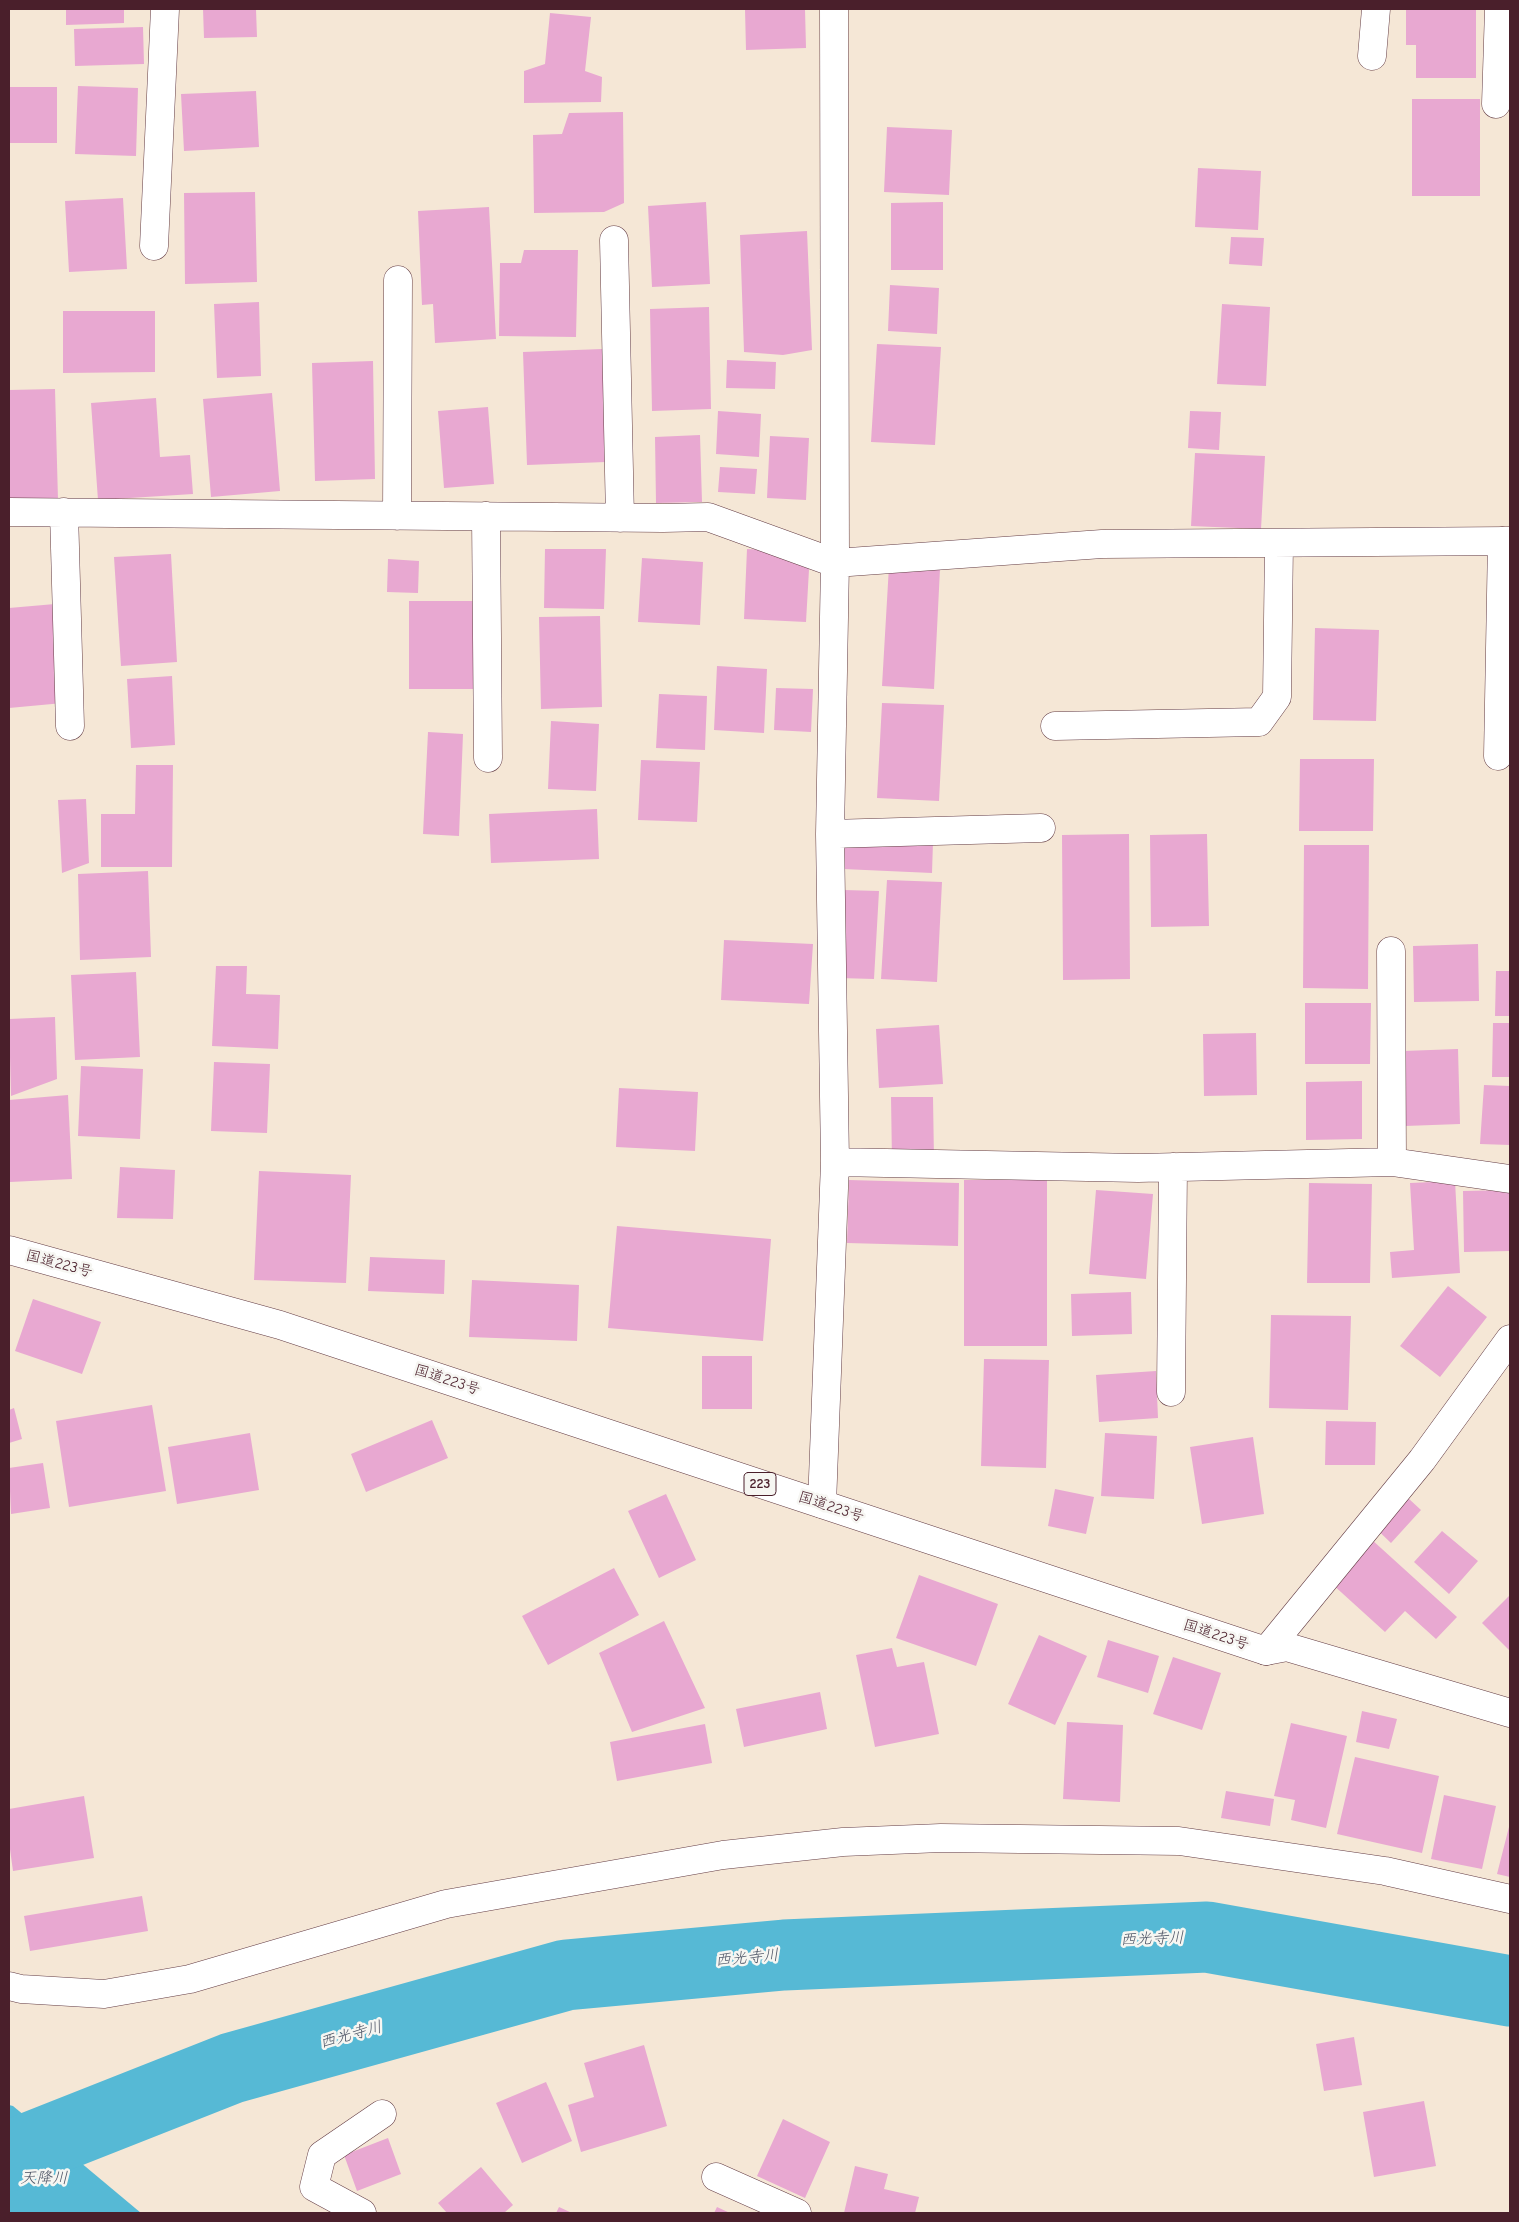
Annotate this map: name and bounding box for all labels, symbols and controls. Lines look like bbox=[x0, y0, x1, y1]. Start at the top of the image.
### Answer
street label: 国道223号 bbox=[24, 1246, 94, 1282]
street label: 国道223号 bbox=[412, 1361, 482, 1399]
road number: 223 bbox=[744, 1472, 776, 1496]
street label: 国道223号 bbox=[796, 1488, 866, 1526]
street label: 国道223号 bbox=[1181, 1616, 1251, 1654]
water label: 西光寺川 bbox=[1120, 1928, 1184, 1950]
water label: 西光寺川 bbox=[714, 1946, 780, 1970]
water label: 西光寺川 bbox=[318, 2017, 384, 2053]
water label: 天降川 bbox=[20, 2168, 68, 2188]

